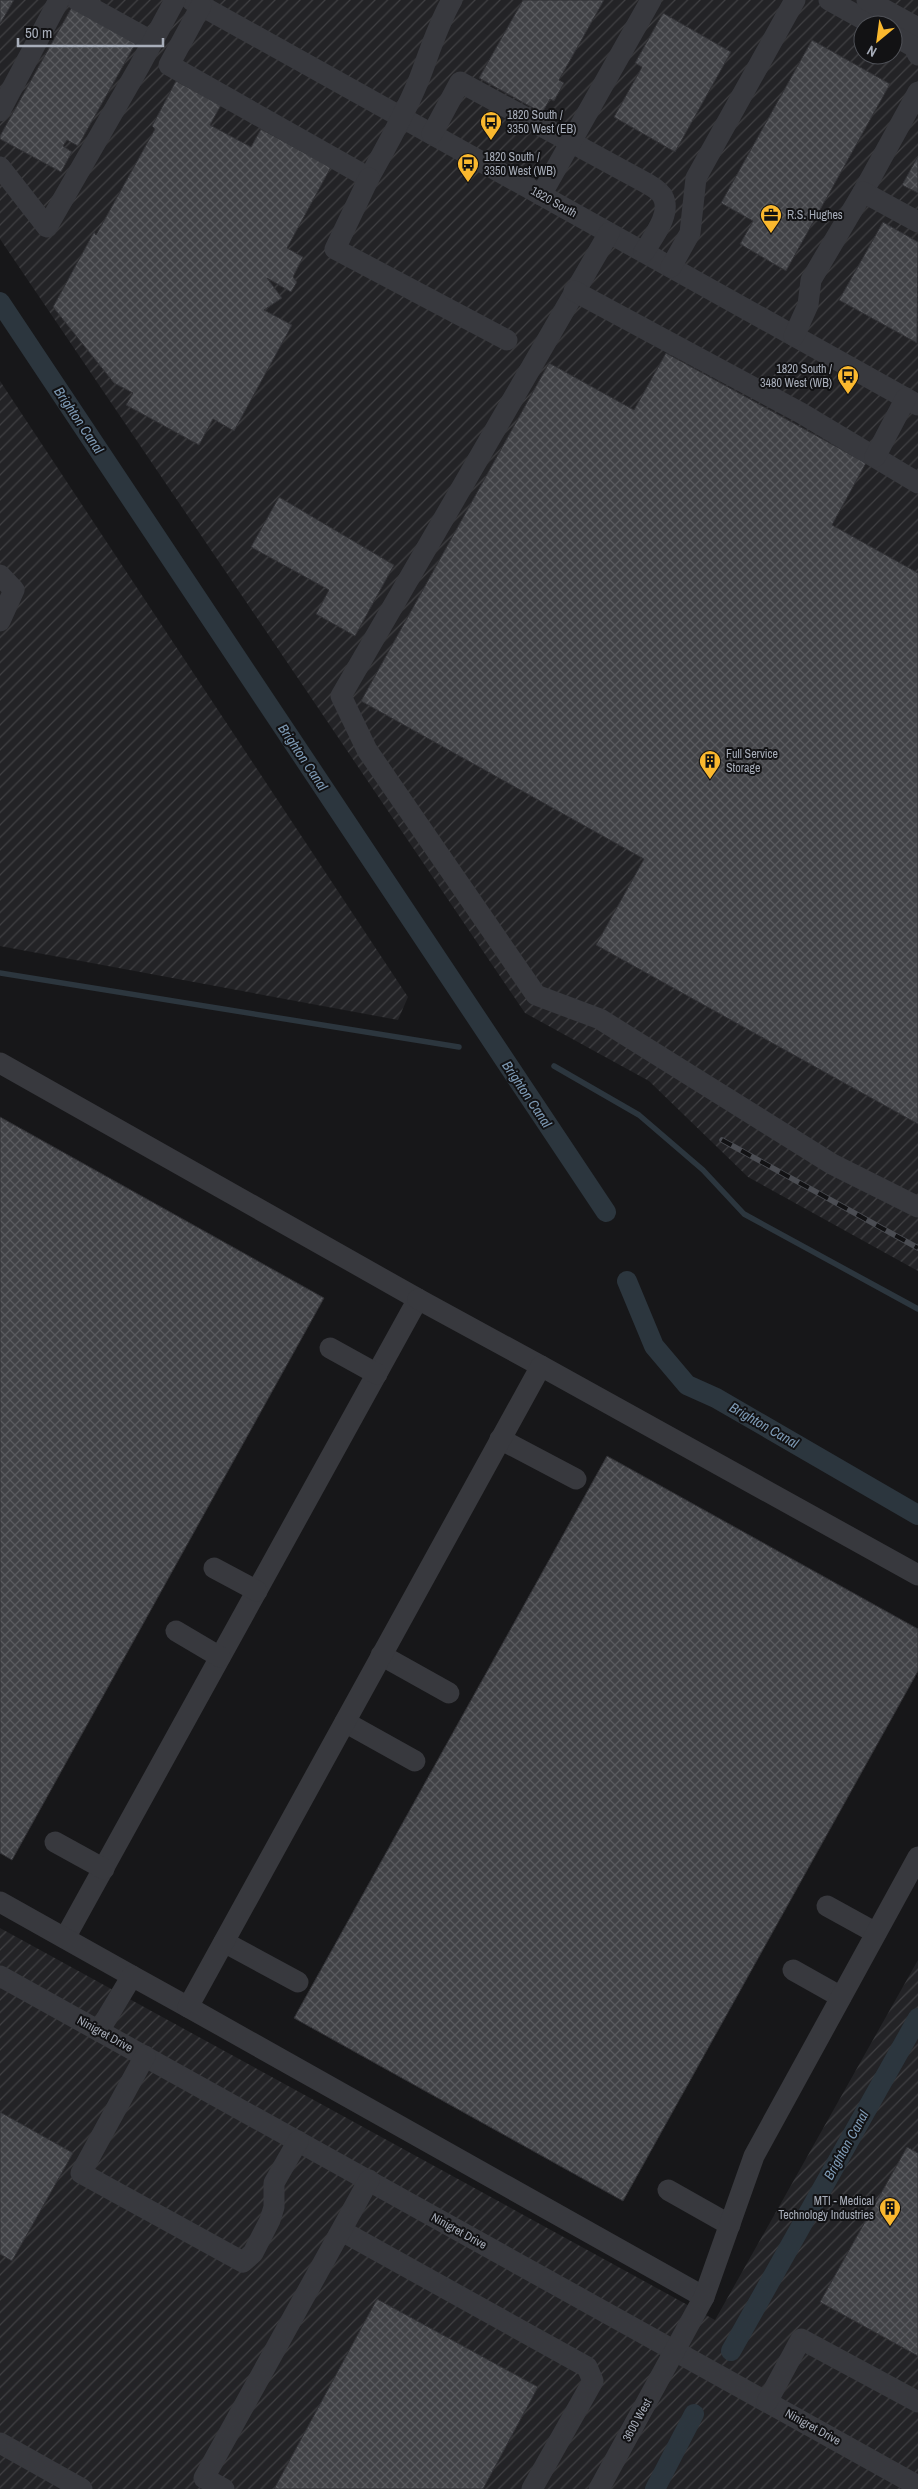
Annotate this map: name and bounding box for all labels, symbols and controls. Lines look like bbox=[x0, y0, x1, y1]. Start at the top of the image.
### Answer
scale bar bbox=[18, 15, 162, 47]
north arrow bbox=[853, 15, 903, 65]
text: 50 m bbox=[25, 22, 52, 43]
text: N bbox=[864, 41, 880, 61]
place label: 1820 South / 3350 West (EB) bbox=[507, 107, 576, 137]
bus stop icon: 1820 South / 3350 West (EB) bbox=[479, 110, 503, 141]
place label: 1820 South / 3350 West (WB) bbox=[484, 149, 556, 179]
bus stop icon: 1820 South / 3350 West (WB) bbox=[456, 152, 480, 183]
street label: 1820 South bbox=[528, 183, 580, 221]
office icon: R.S. Hughes bbox=[759, 203, 783, 234]
place label: R.S. Hughes bbox=[787, 207, 843, 223]
place label: 1820 South / 3480 West (WB) bbox=[760, 361, 832, 391]
bus stop icon: 1820 South / 3480 West (WB) bbox=[836, 364, 860, 395]
water label: Brighton Canal bbox=[50, 383, 108, 457]
water label: Brighton Canal bbox=[274, 720, 332, 794]
place label: Full Service Storage bbox=[726, 746, 778, 776]
building icon: Full Service Storage bbox=[698, 749, 722, 780]
water label: Brighton Canal bbox=[498, 1057, 556, 1131]
water label: Brighton Canal bbox=[726, 1398, 802, 1452]
street label: Ninigret Drive bbox=[74, 2012, 136, 2056]
water label: Brighton Canal bbox=[820, 2107, 873, 2183]
place label: MTI - Medical Technology Industries bbox=[778, 2193, 874, 2223]
building icon: MTI - Medical Technology Industries bbox=[878, 2196, 902, 2227]
street label: Ninigret Drive bbox=[428, 2209, 490, 2253]
street label: 3600 West bbox=[619, 2395, 655, 2444]
street label: Ninigret Drive bbox=[782, 2405, 844, 2449]

